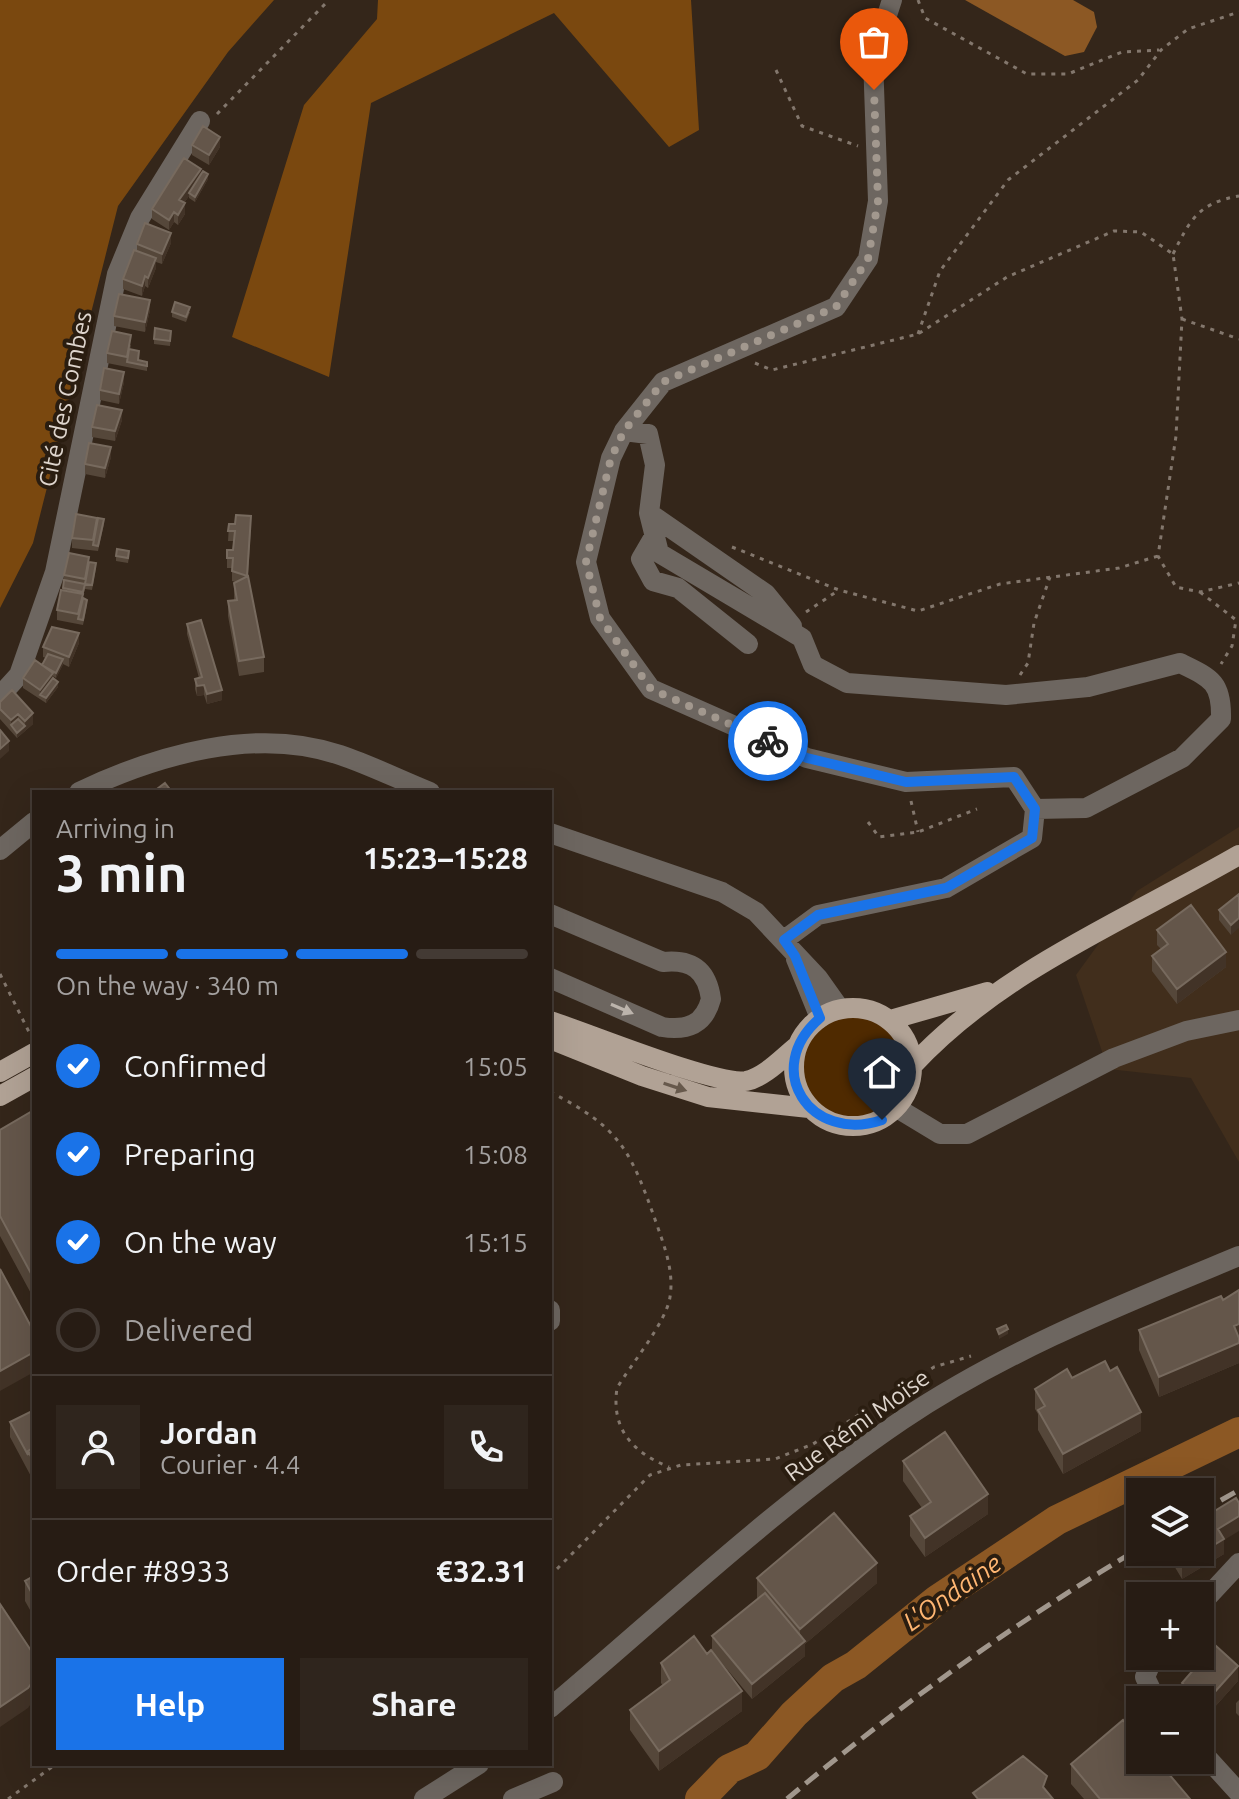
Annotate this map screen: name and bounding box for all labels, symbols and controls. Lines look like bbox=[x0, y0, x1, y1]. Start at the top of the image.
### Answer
pin bbox=[840, 8, 908, 90]
icon: bag bbox=[852, 20, 896, 64]
street label: Cité des Combes bbox=[33, 309, 97, 489]
courier bbox=[728, 701, 808, 781]
icon: bike bbox=[746, 719, 790, 763]
text: Arriving in bbox=[56, 814, 175, 843]
text: 15:23–15:28 bbox=[363, 841, 528, 875]
text: 3 min bbox=[56, 844, 187, 902]
text: On the way · 340 m bbox=[56, 971, 279, 1000]
one-way arrow bbox=[610, 1003, 633, 1016]
pin bbox=[848, 1038, 916, 1120]
icon: check bbox=[56, 1044, 100, 1088]
text: Confirmed bbox=[124, 1049, 267, 1083]
icon: home bbox=[860, 1050, 904, 1094]
text: 15:05 bbox=[463, 1052, 528, 1081]
one-way arrow bbox=[664, 1081, 688, 1093]
icon: check bbox=[56, 1132, 100, 1176]
text: Preparing bbox=[124, 1137, 256, 1171]
text: 15:08 bbox=[463, 1140, 528, 1169]
icon: check bbox=[56, 1220, 100, 1264]
text: On the way bbox=[124, 1225, 277, 1259]
text: 15:15 bbox=[463, 1228, 528, 1257]
text: Delivered bbox=[124, 1313, 253, 1347]
street label: Rue Rémi Moïse bbox=[779, 1364, 935, 1486]
button: person bbox=[56, 1405, 140, 1489]
button: phone bbox=[444, 1405, 528, 1489]
text: Jordan bbox=[160, 1416, 258, 1450]
text: Courier · 4.4 bbox=[160, 1450, 300, 1479]
map controls bbox=[1126, 1478, 1214, 1774]
button: layers bbox=[1126, 1478, 1214, 1566]
water label: L'Ondaine bbox=[898, 1548, 1006, 1636]
text: Order #8933 bbox=[56, 1554, 230, 1588]
text: €32.31 bbox=[436, 1554, 528, 1588]
button: + bbox=[1126, 1582, 1214, 1670]
button: Help bbox=[56, 1658, 284, 1750]
button: Share bbox=[300, 1658, 528, 1750]
button: − bbox=[1126, 1686, 1214, 1774]

